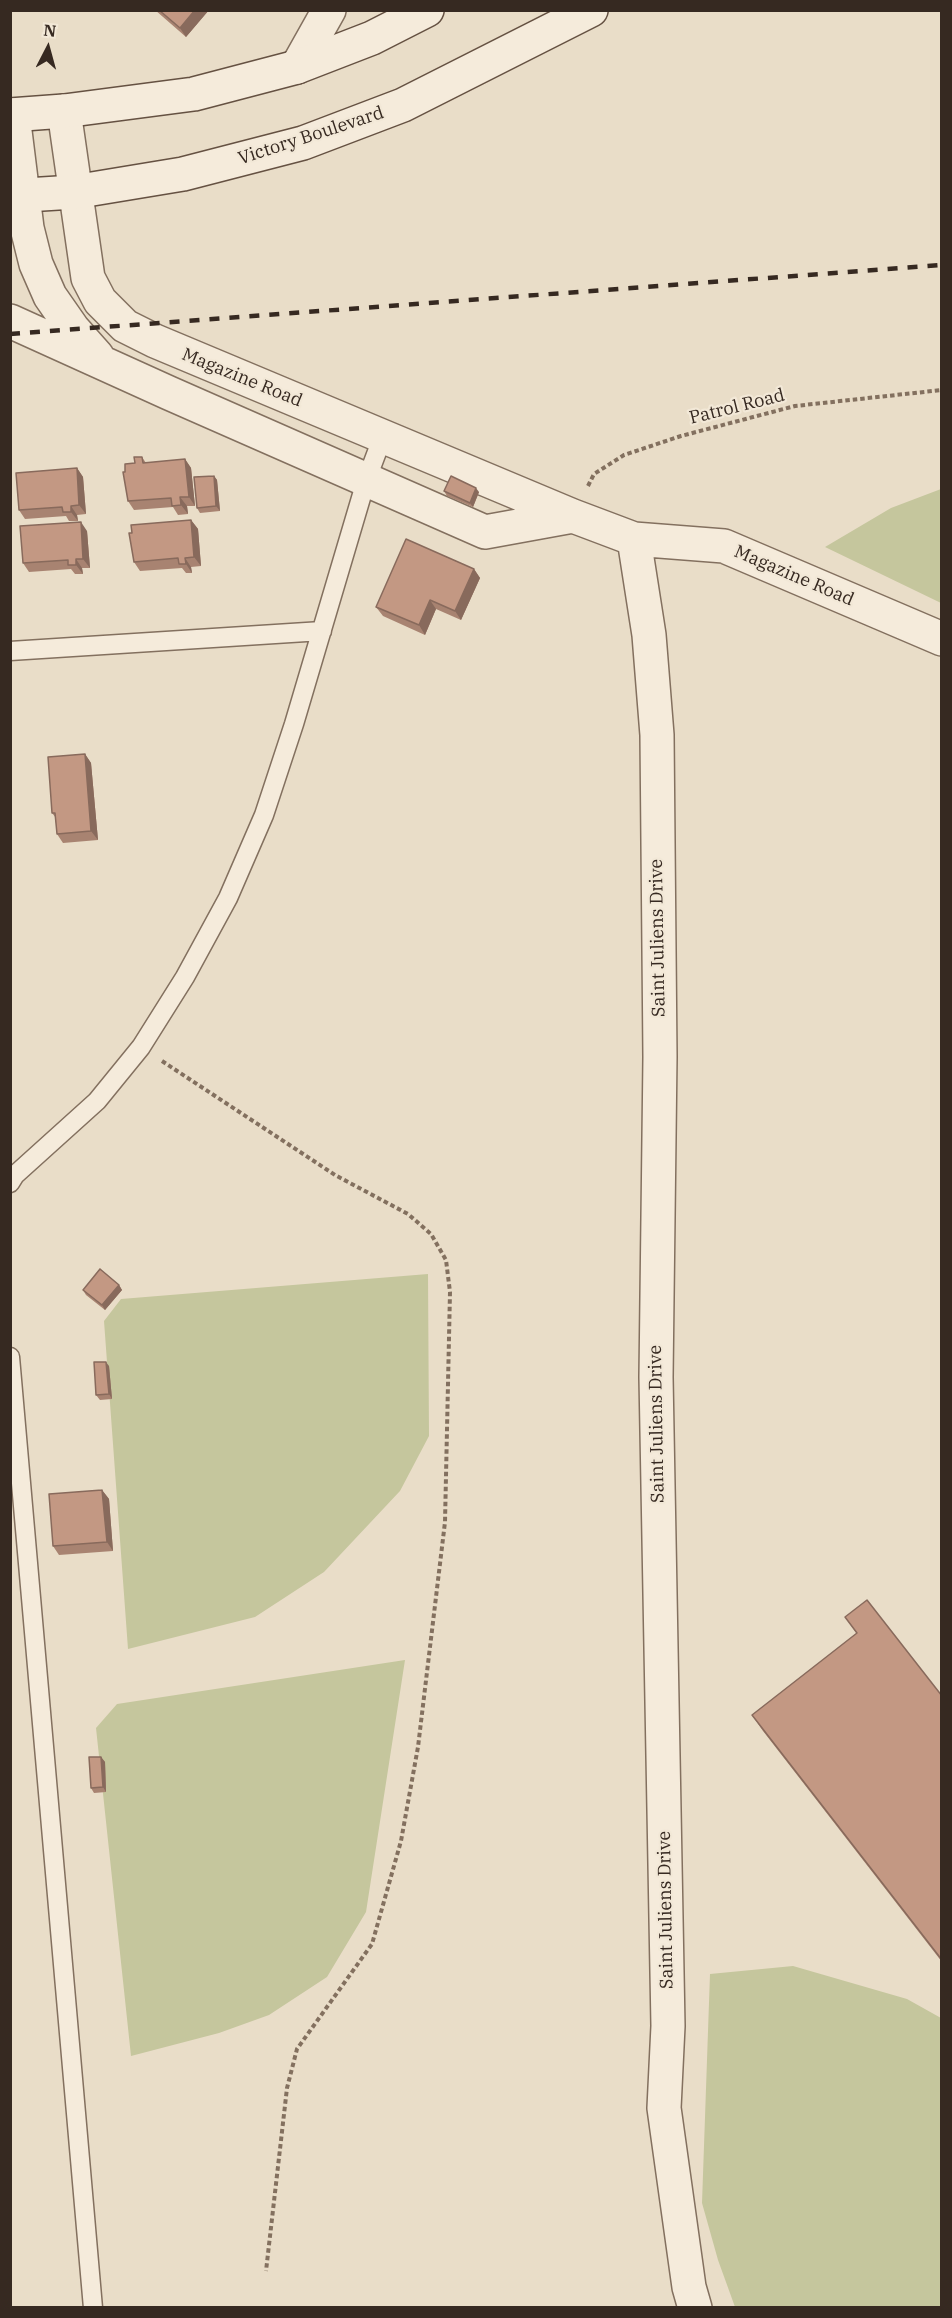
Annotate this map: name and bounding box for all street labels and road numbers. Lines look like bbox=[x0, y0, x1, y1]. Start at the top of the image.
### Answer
street label: Victory Boulevard bbox=[235, 102, 387, 170]
street label: Magazine Road bbox=[179, 344, 305, 412]
street label: Patrol Road bbox=[687, 385, 787, 429]
street label: Magazine Road bbox=[731, 541, 857, 611]
street label: Saint Juliens Drive bbox=[646, 859, 670, 1017]
street label: Saint Juliens Drive bbox=[645, 1345, 669, 1503]
street label: Saint Juliens Drive bbox=[654, 1831, 678, 1989]

